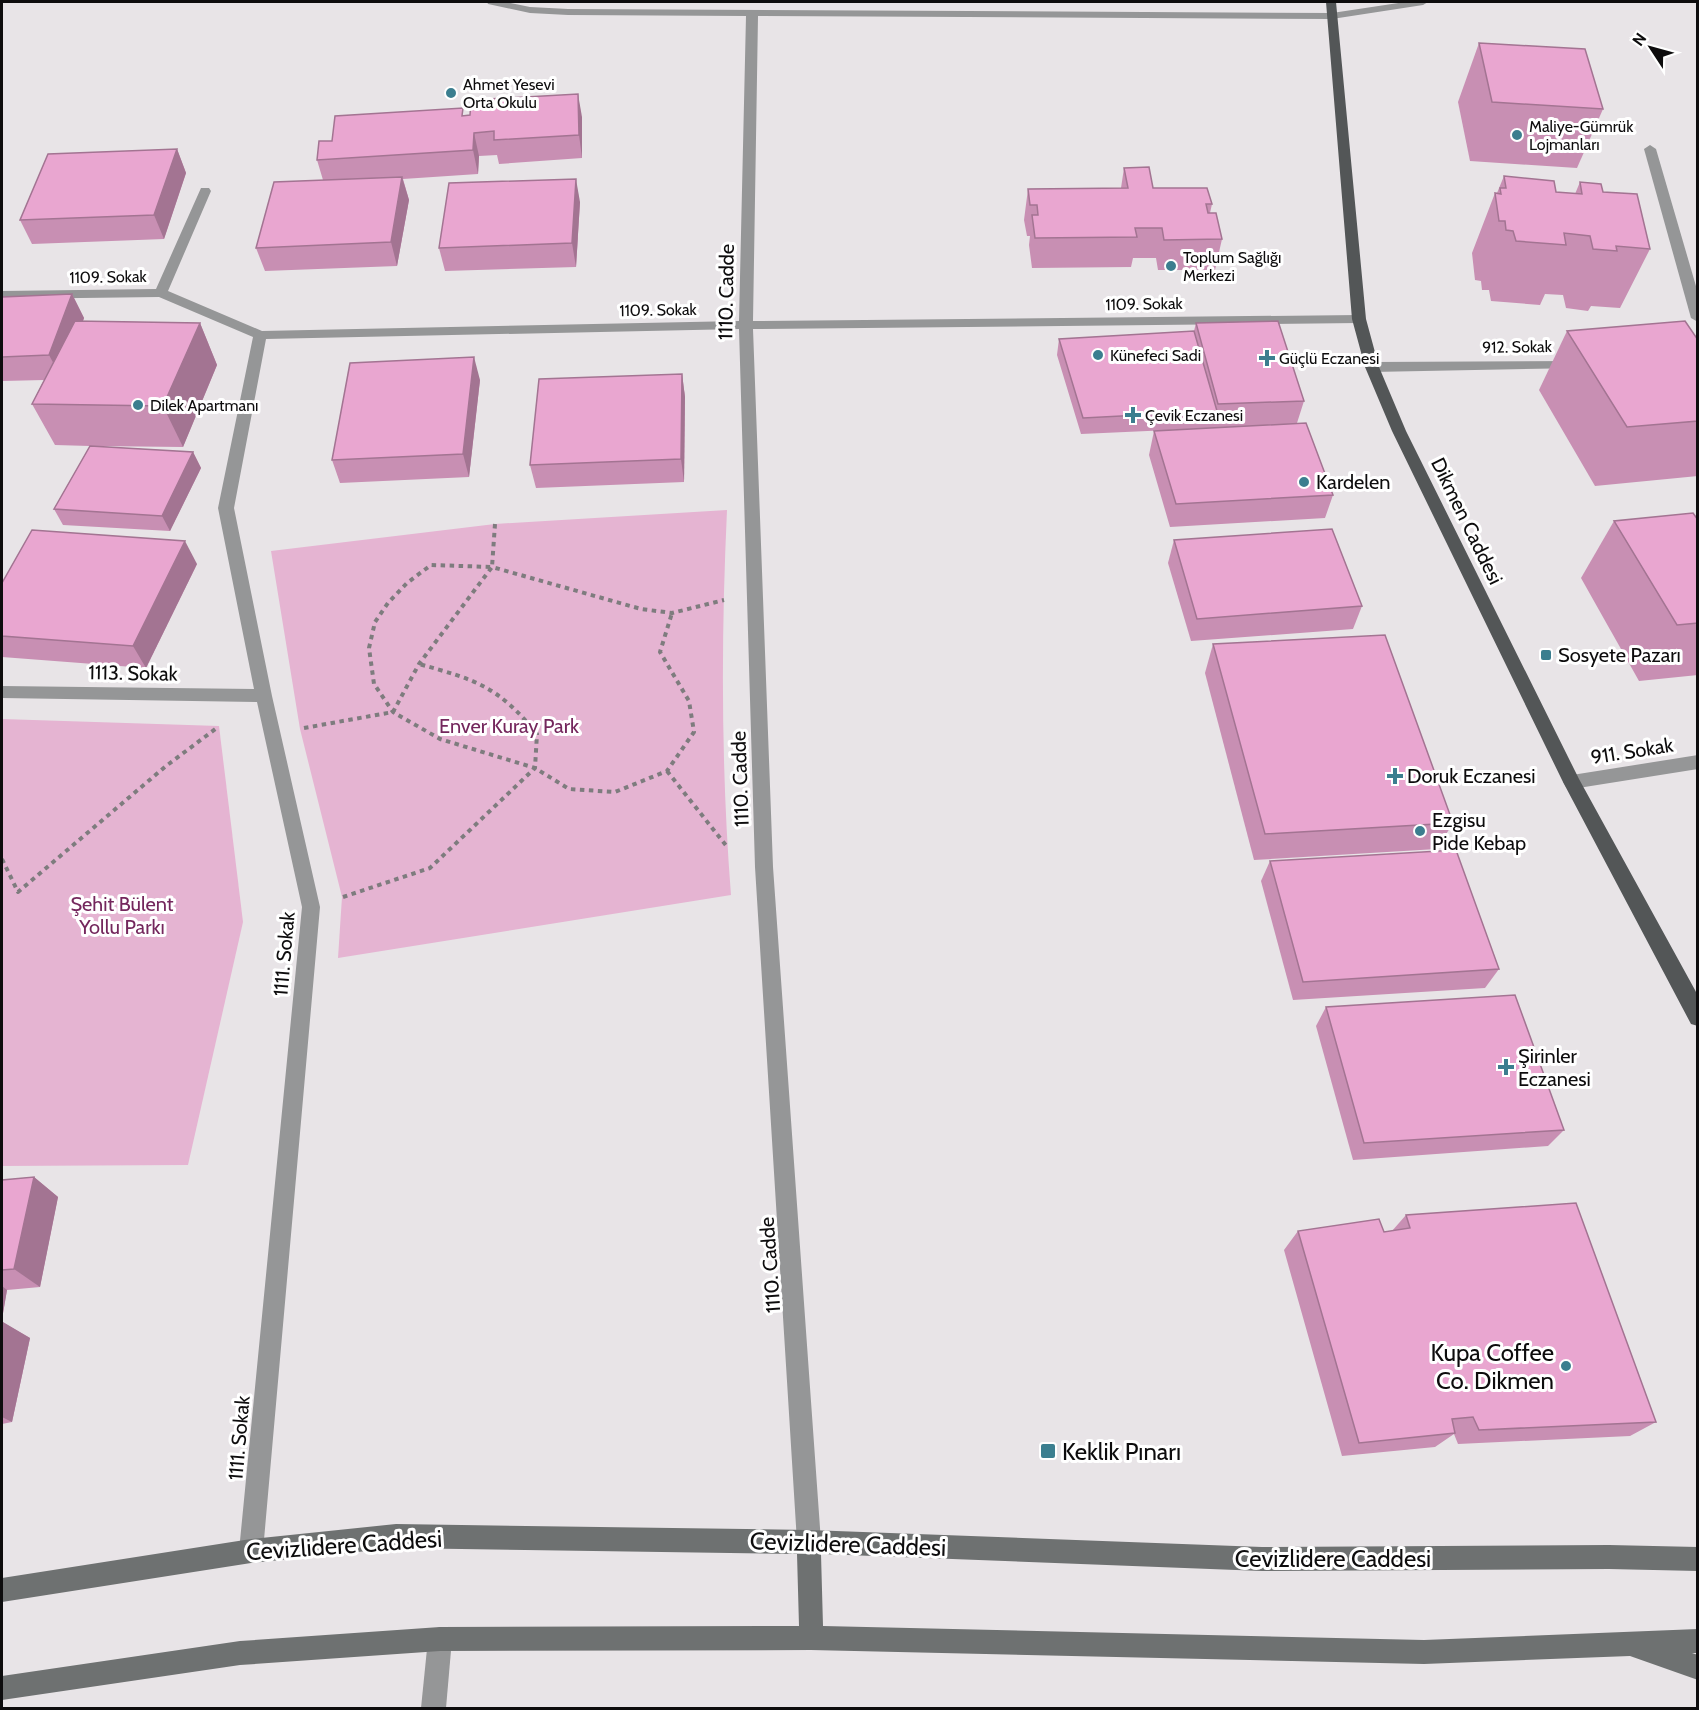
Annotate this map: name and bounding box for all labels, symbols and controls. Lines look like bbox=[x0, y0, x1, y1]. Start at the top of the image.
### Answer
north arrow bbox=[1621, 18, 1681, 78]
text: N bbox=[1628, 29, 1650, 50]
place label: Ahmet Yesevi Orta Okulu bbox=[463, 75, 555, 112]
marker: Ahmet Yesevi Orta Okulu bbox=[444, 86, 458, 100]
place label: Maliye-Gümrük Lojmanları bbox=[1529, 117, 1634, 154]
marker: Maliye-Gümrük Lojmanları bbox=[1510, 128, 1524, 142]
street label: 1110. Cadde bbox=[713, 244, 739, 340]
place label: Toplum Sağlığı Merkezi bbox=[1183, 248, 1281, 285]
marker: Toplum Sağlığı Merkezi bbox=[1164, 259, 1178, 273]
street label: 1109. Sokak bbox=[69, 267, 148, 287]
street label: 1109. Sokak bbox=[1105, 294, 1184, 314]
street label: 1109. Sokak bbox=[619, 300, 698, 320]
street label: 912. Sokak bbox=[1482, 337, 1553, 357]
place label: Künefeci Sadi bbox=[1110, 346, 1201, 365]
marker: Künefeci Sadi bbox=[1091, 348, 1105, 362]
place label: Güçlü Eczanesi bbox=[1279, 349, 1379, 368]
marker: Güçlü Eczanesi bbox=[1260, 351, 1274, 365]
place label: Dilek Apartmanı bbox=[150, 396, 259, 415]
marker: Dilek Apartmanı bbox=[131, 398, 145, 412]
place label: Çevik Eczanesi bbox=[1145, 406, 1243, 425]
marker: Çevik Eczanesi bbox=[1126, 408, 1140, 422]
street label: Dikmen Caddesi bbox=[1426, 454, 1508, 588]
place label: Kardelen bbox=[1316, 470, 1390, 494]
marker: Kardelen bbox=[1297, 475, 1311, 489]
place label: Sosyete Pazarı bbox=[1558, 643, 1681, 667]
marker: Sosyete Pazarı bbox=[1539, 648, 1553, 662]
street label: 1113. Sokak bbox=[88, 660, 178, 686]
park label: Enver Kuray Park bbox=[439, 714, 579, 738]
street label: 1110. Cadde bbox=[726, 731, 754, 827]
street label: 911. Sokak bbox=[1589, 733, 1675, 769]
place label: Doruk Eczanesi bbox=[1407, 764, 1535, 788]
marker: Doruk Eczanesi bbox=[1388, 769, 1402, 783]
place label: Ezgisu Pide Kebap bbox=[1432, 808, 1526, 855]
marker: Ezgisu Pide Kebap bbox=[1413, 824, 1427, 838]
park label: Şehit Bülent Yollu Parkı bbox=[70, 892, 174, 939]
street label: 1111. Sokak bbox=[268, 911, 300, 997]
place label: Şirinler Eczanesi bbox=[1518, 1044, 1591, 1091]
marker: Şirinler Eczanesi bbox=[1499, 1060, 1513, 1074]
street label: 1110. Cadde bbox=[755, 1216, 785, 1314]
place label: Kupa Coffee Co. Dikmen bbox=[1430, 1338, 1554, 1395]
marker: Kupa Coffee Co. Dikmen bbox=[1559, 1359, 1573, 1373]
street label: 1111. Sokak bbox=[223, 1395, 255, 1481]
place label: Keklik Pınarı bbox=[1062, 1437, 1181, 1466]
marker: Keklik Pınarı bbox=[1039, 1442, 1057, 1460]
street label: Cevizlidere Caddesi bbox=[245, 1524, 443, 1566]
street label: Cevizlidere Caddesi bbox=[749, 1526, 947, 1562]
street label: Cevizlidere Caddesi bbox=[1235, 1544, 1431, 1573]

